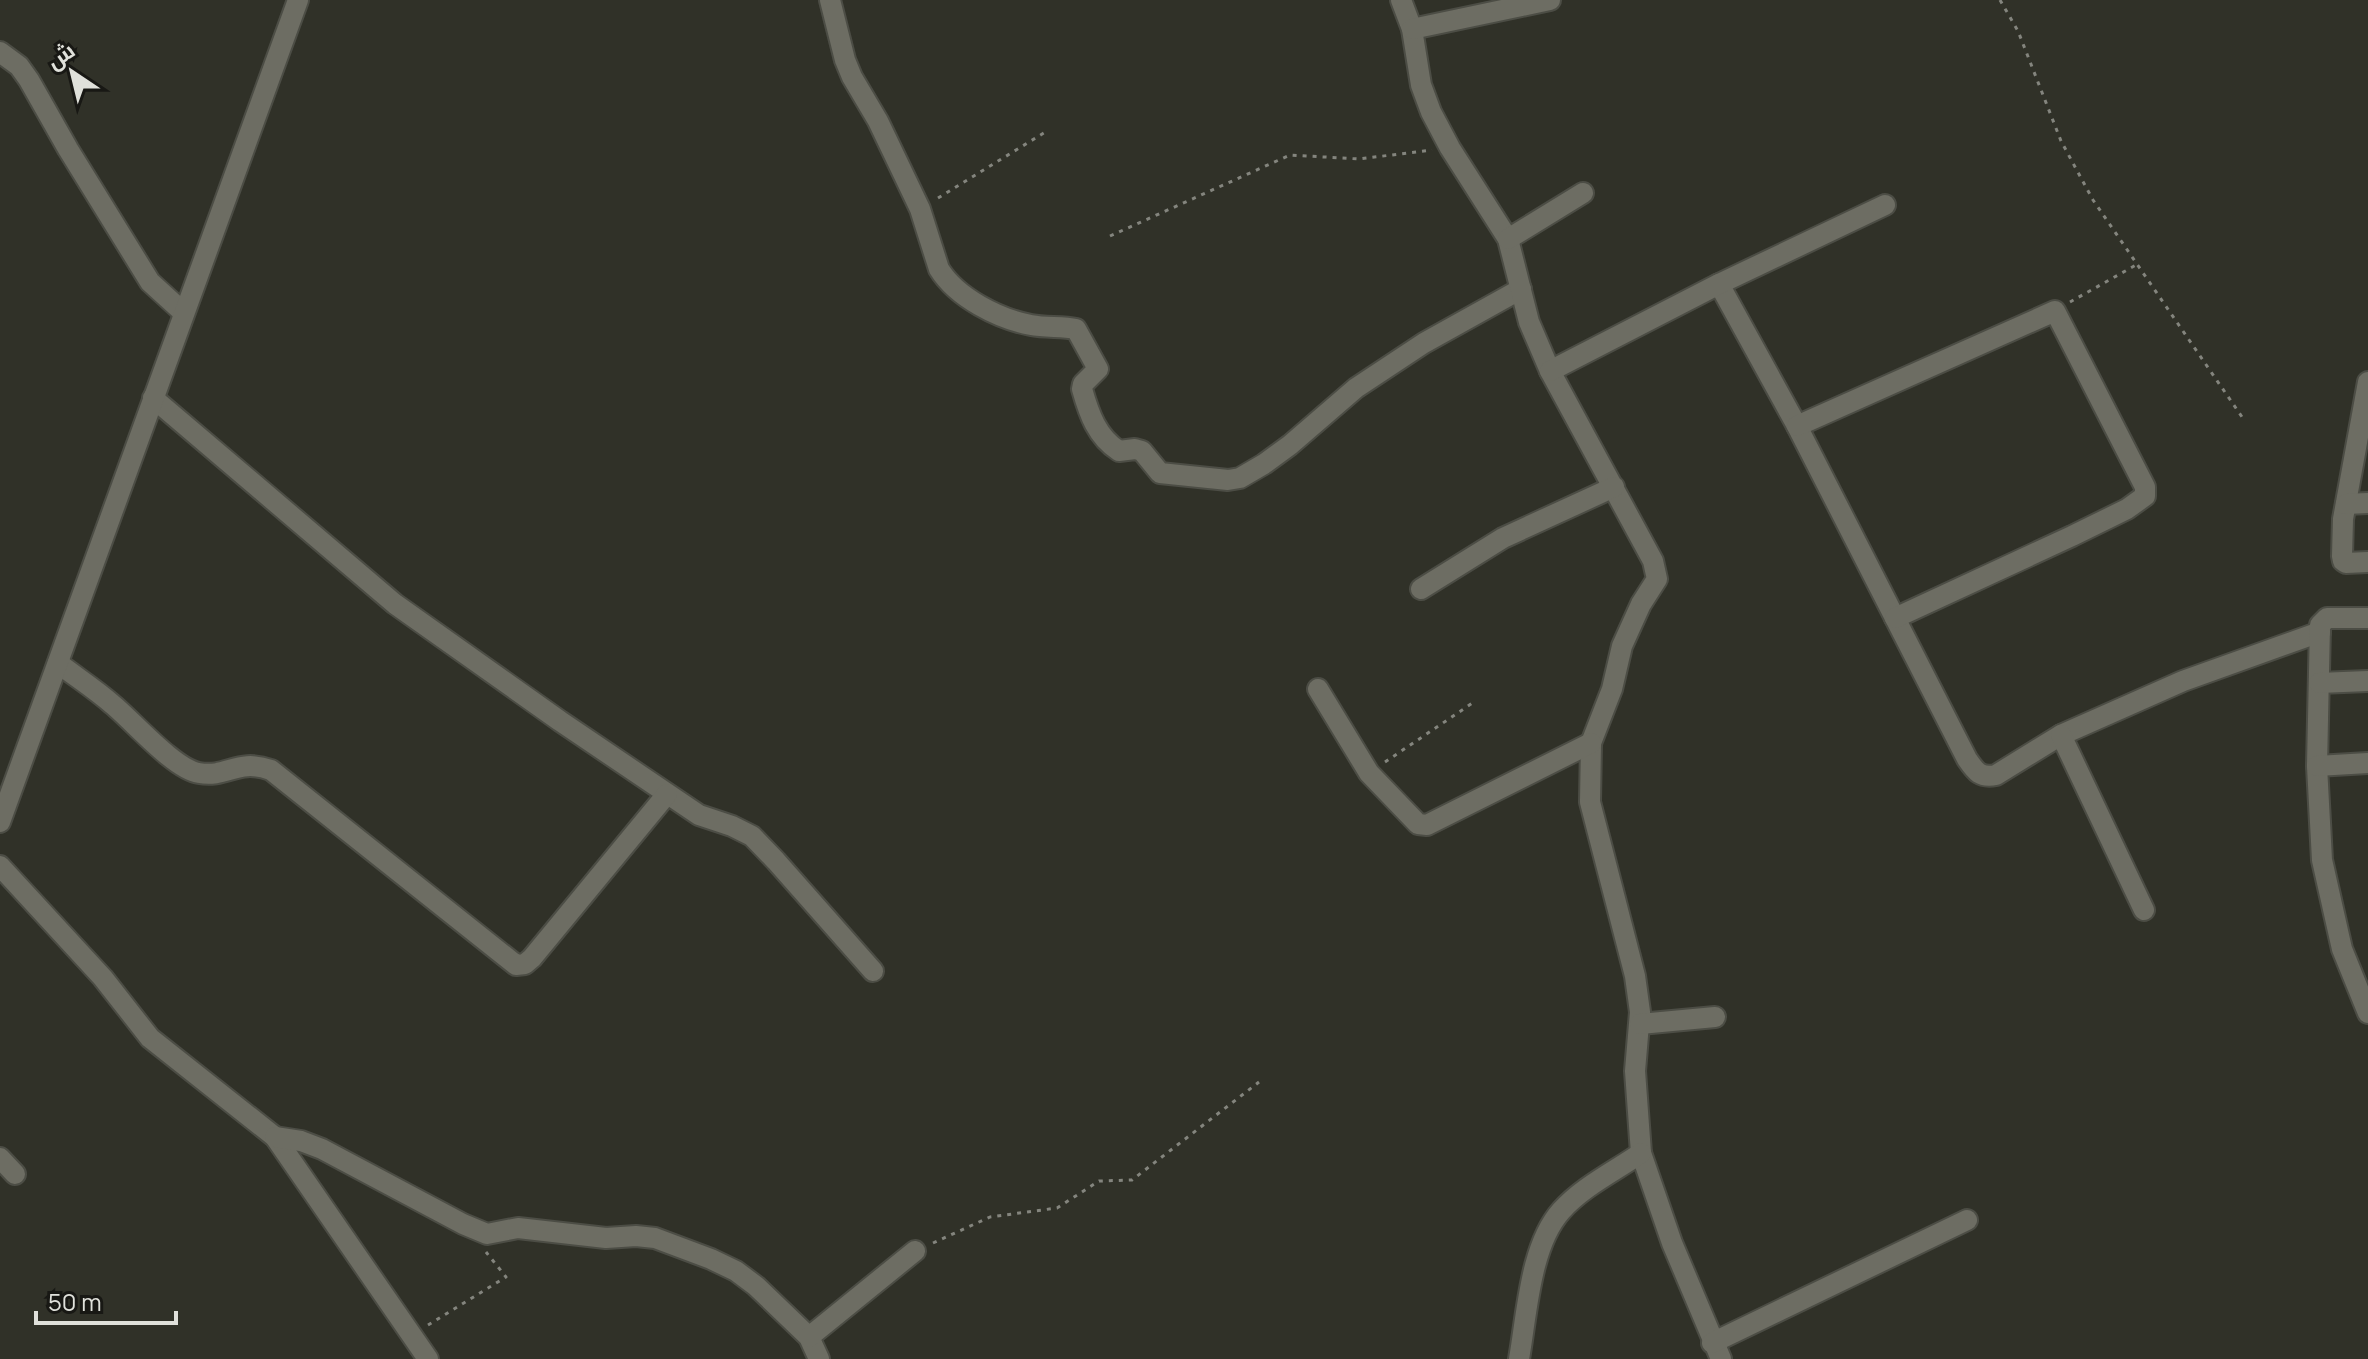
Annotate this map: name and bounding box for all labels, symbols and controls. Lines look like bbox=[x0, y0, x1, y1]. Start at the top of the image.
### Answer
north arrow bbox=[32, 32, 112, 112]
text: ش bbox=[40, 35, 81, 76]
scale bar bbox=[36, 1275, 176, 1325]
text: 50 m bbox=[48, 1285, 102, 1318]

